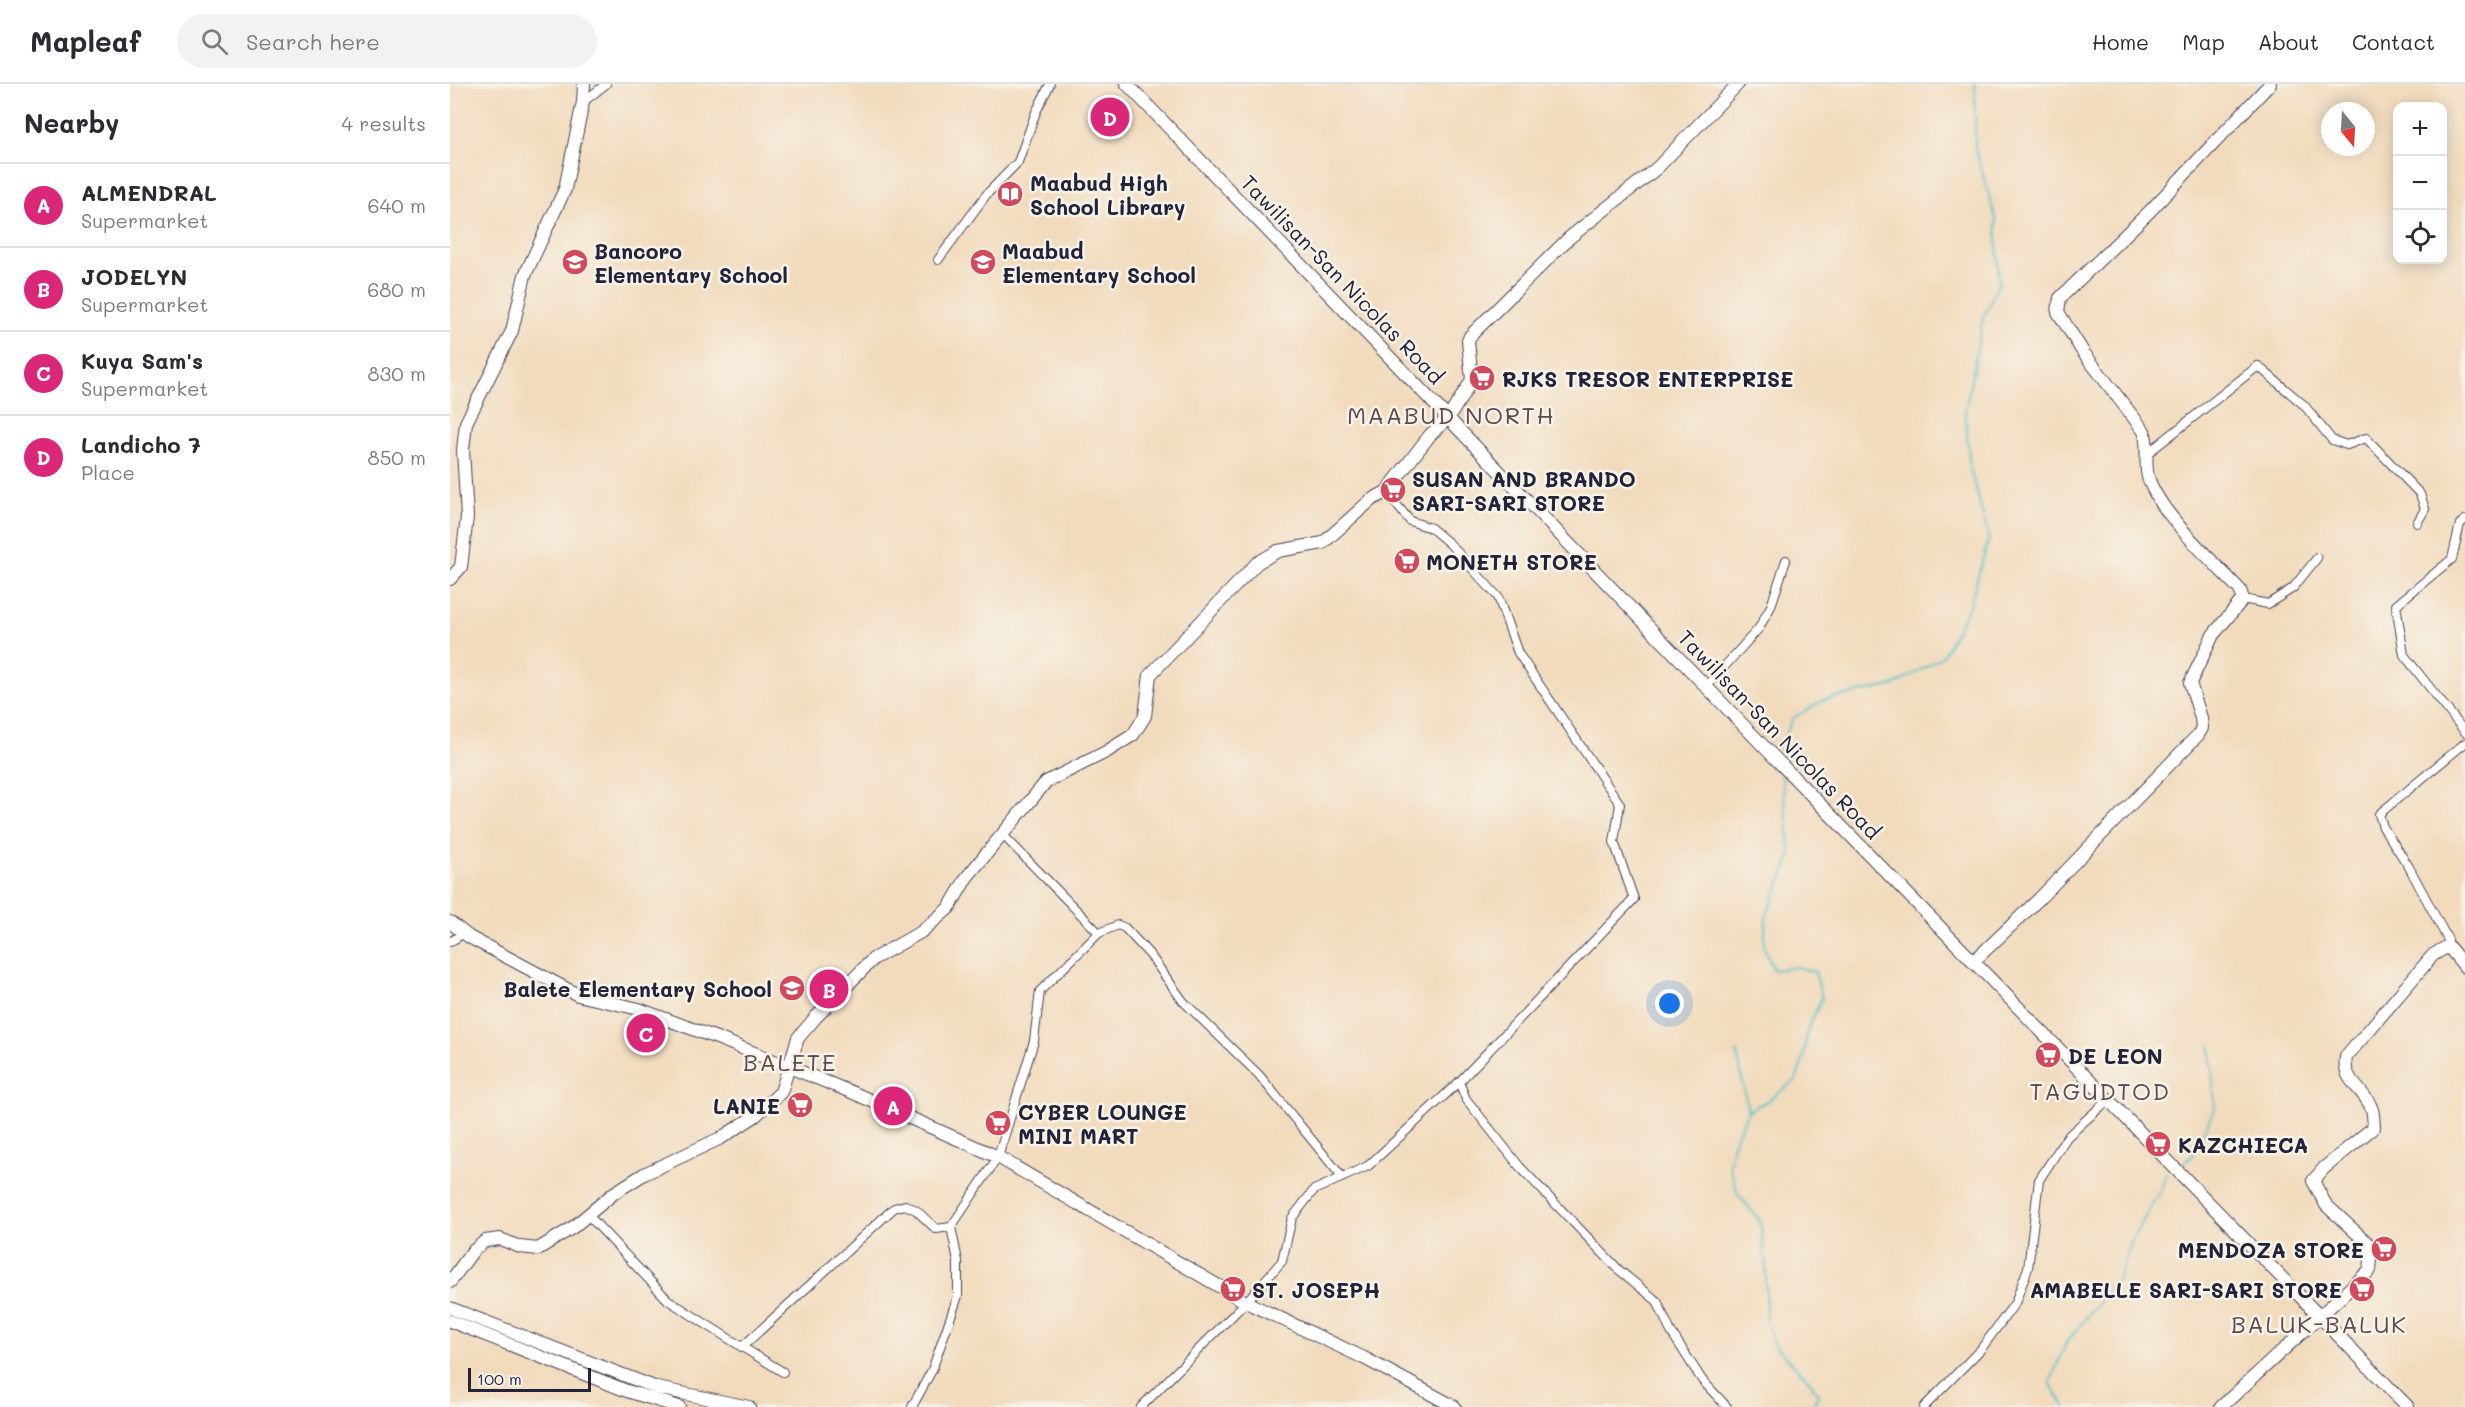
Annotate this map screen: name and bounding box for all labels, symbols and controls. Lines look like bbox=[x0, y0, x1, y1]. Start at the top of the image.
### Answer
search box bbox=[177, 14, 597, 68]
text: Mapleaf bbox=[30, 23, 141, 59]
icon: search bbox=[198, 25, 231, 58]
text: Search here bbox=[246, 27, 380, 56]
text: Home bbox=[2092, 28, 2149, 55]
text: Map bbox=[2182, 28, 2225, 55]
text: About bbox=[2258, 28, 2319, 55]
text: Contact bbox=[2352, 28, 2435, 55]
pin: D bbox=[1090, 94, 1130, 140]
north arrow bbox=[2321, 102, 2375, 156]
map controls bbox=[2393, 102, 2447, 264]
button: + bbox=[2393, 102, 2447, 156]
text: Nearby bbox=[24, 106, 119, 140]
text: 4 results bbox=[341, 110, 426, 136]
button: − bbox=[2393, 156, 2447, 210]
place label: Maabud High School Library bbox=[1030, 169, 1185, 221]
street label: Tawilisan-San Nicolas Road bbox=[1236, 169, 1450, 389]
text: ALMENDRAL bbox=[81, 178, 217, 207]
library icon: Maabud High School Library bbox=[995, 179, 1025, 209]
text: A bbox=[37, 192, 50, 218]
text: 640 m bbox=[368, 192, 426, 218]
text: Supermarket bbox=[81, 207, 208, 233]
button: locate bbox=[2393, 210, 2447, 264]
place label: Bancoro Elementary School bbox=[594, 237, 788, 289]
place label: Maabud Elementary School bbox=[1002, 237, 1196, 289]
school or university icon: Bancoro Elementary School bbox=[560, 247, 590, 277]
school or university icon: Maabud Elementary School bbox=[968, 247, 998, 277]
text: JODELYN bbox=[81, 262, 187, 291]
text: B bbox=[37, 276, 50, 302]
text: 680 m bbox=[367, 276, 426, 302]
text: Supermarket bbox=[81, 291, 208, 317]
text: Kuya Sam's bbox=[81, 346, 203, 375]
text: C bbox=[36, 360, 51, 386]
text: 830 m bbox=[368, 360, 426, 386]
supermarket icon: RJKS TRESOR ENTERPRISE bbox=[1467, 363, 1497, 393]
place label: RJKS TRESOR ENTERPRISE bbox=[1502, 365, 1794, 392]
text: Supermarket bbox=[81, 375, 208, 401]
district label: MAABUD NORTH bbox=[1347, 399, 1555, 430]
text: Landicho 7 bbox=[81, 430, 201, 459]
text: D bbox=[36, 444, 51, 470]
text: 850 m bbox=[368, 444, 426, 470]
text: Place bbox=[81, 459, 135, 485]
place label: SUSAN AND BRANDO SARI-SARI STORE bbox=[1412, 465, 1636, 516]
supermarket icon: SUSAN AND BRANDO SARI-SARI STORE bbox=[1378, 475, 1408, 505]
supermarket icon: MONETH STORE bbox=[1392, 546, 1422, 576]
place label: MONETH STORE bbox=[1426, 548, 1597, 575]
street label: Tawilisan-San Nicolas Road bbox=[1673, 624, 1887, 844]
pin: B bbox=[810, 966, 848, 1012]
school or university icon: Balete Elementary School bbox=[777, 973, 807, 1003]
place label: Balete Elementary School bbox=[503, 975, 772, 1003]
your location bbox=[1655, 989, 1684, 1018]
pin: C bbox=[626, 1010, 666, 1056]
supermarket icon: DE LEON bbox=[2033, 1040, 2063, 1070]
place label: DE LEON bbox=[2068, 1042, 2163, 1069]
district label: BALETE bbox=[743, 1046, 837, 1077]
district label: TAGUDTOD bbox=[2029, 1075, 2171, 1106]
pin: A bbox=[874, 1084, 912, 1128]
supermarket icon: LANIE bbox=[785, 1090, 815, 1120]
place label: LANIE bbox=[713, 1092, 780, 1119]
place label: CYBER LOUNGE MINI MART bbox=[1018, 1098, 1187, 1149]
supermarket icon: CYBER LOUNGE MINI MART bbox=[983, 1108, 1013, 1138]
supermarket icon: KAZCHIECA bbox=[2143, 1129, 2173, 1159]
place label: KAZCHIECA bbox=[2178, 1131, 2308, 1158]
supermarket icon: MENDOZA STORE bbox=[2369, 1234, 2399, 1264]
place label: MENDOZA STORE bbox=[2178, 1236, 2364, 1263]
supermarket icon: ST. JOSEPH bbox=[1218, 1274, 1248, 1304]
supermarket icon: AMABELLE SARI-SARI STORE bbox=[2347, 1274, 2377, 1304]
place label: ST. JOSEPH bbox=[1252, 1276, 1380, 1303]
place label: AMABELLE SARI-SARI STORE bbox=[2030, 1276, 2342, 1303]
district label: BALUK-BALUK bbox=[2231, 1308, 2407, 1339]
scale bar bbox=[468, 1365, 591, 1392]
text: 100 m bbox=[477, 1368, 522, 1389]

